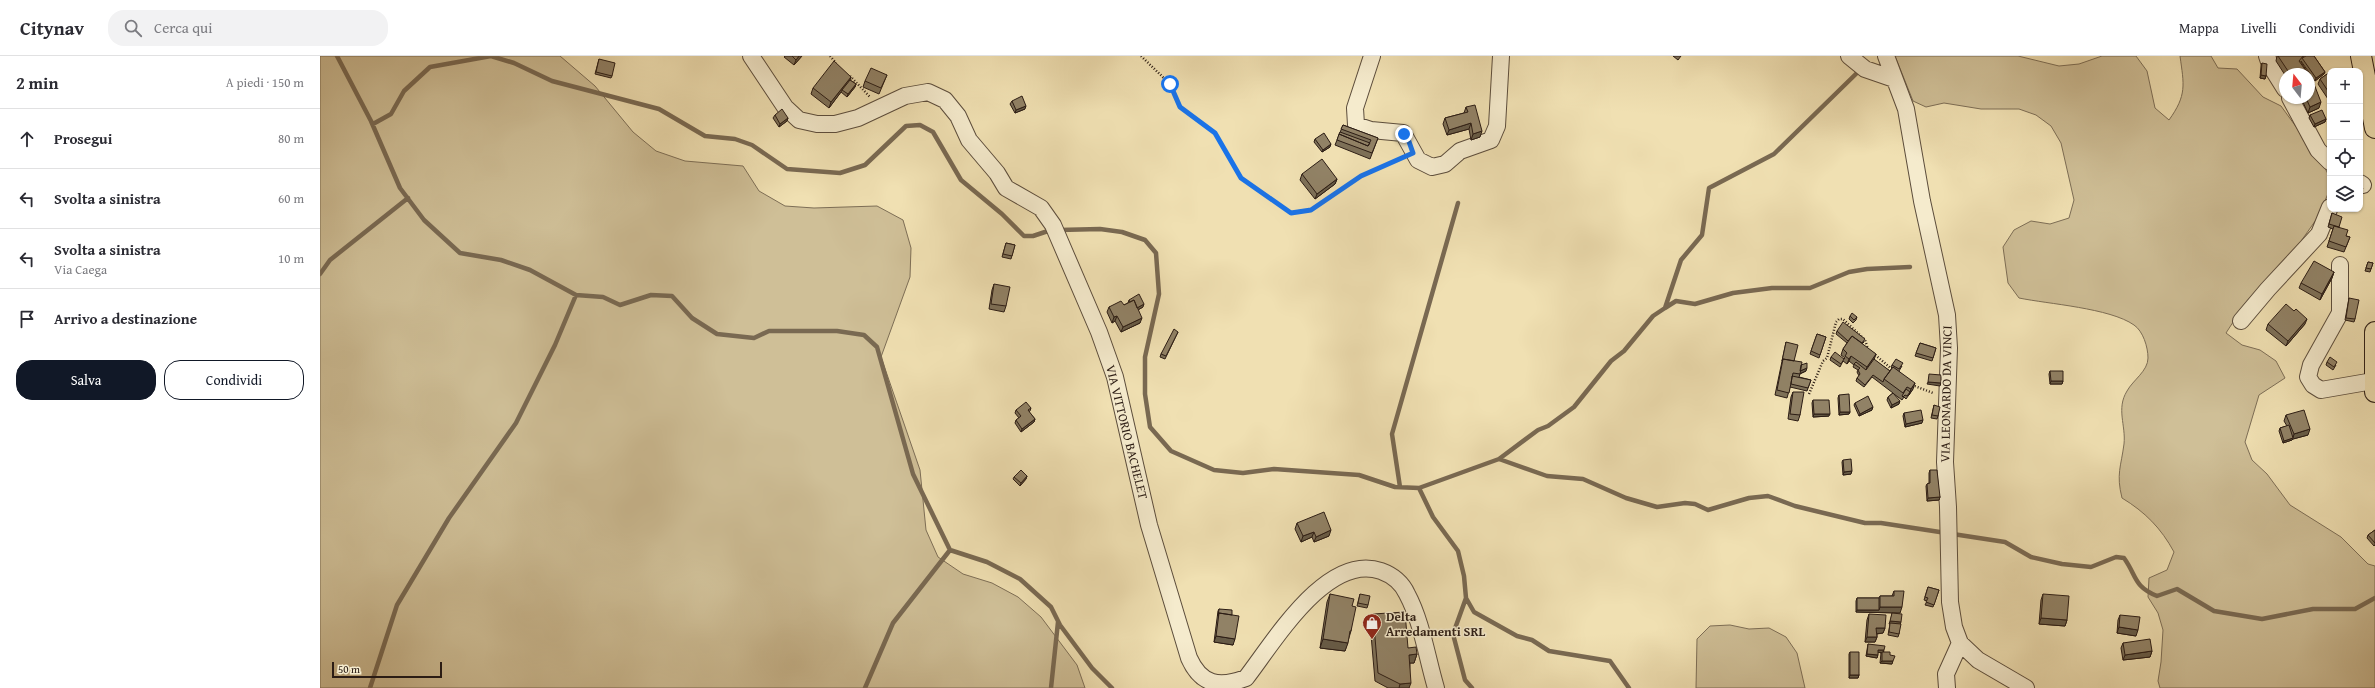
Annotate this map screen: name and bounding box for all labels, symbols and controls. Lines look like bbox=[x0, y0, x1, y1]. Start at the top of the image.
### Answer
search box bbox=[108, 10, 388, 46]
text: Citynav bbox=[20, 14, 84, 42]
icon: search bbox=[122, 17, 144, 39]
text: Cerca qui bbox=[154, 17, 212, 38]
text: Mappa bbox=[2179, 18, 2219, 38]
text: Livelli bbox=[2241, 18, 2277, 38]
text: Condividi bbox=[2299, 18, 2355, 38]
north arrow bbox=[2279, 68, 2315, 104]
map controls bbox=[2327, 68, 2363, 212]
button: + bbox=[2327, 68, 2363, 104]
text: 2 min bbox=[16, 70, 58, 95]
text: A piedi · 150 m bbox=[226, 73, 304, 92]
route start bbox=[1161, 75, 1179, 93]
button: − bbox=[2327, 104, 2363, 140]
route end bbox=[1395, 125, 1413, 143]
icon: ahead bbox=[16, 128, 38, 150]
text: Prosegui bbox=[54, 128, 112, 149]
text: 80 m bbox=[278, 129, 304, 148]
button: locate bbox=[2327, 140, 2363, 176]
button: layers bbox=[2327, 176, 2363, 212]
icon: left bbox=[16, 188, 38, 210]
text: Svolta a sinistra bbox=[54, 188, 161, 209]
text: 60 m bbox=[278, 189, 304, 208]
text: Svolta a sinistra bbox=[54, 239, 161, 260]
icon: left bbox=[16, 248, 38, 270]
text: 10 m bbox=[278, 249, 304, 268]
text: Via Caega bbox=[54, 260, 107, 279]
icon: arrive bbox=[16, 308, 38, 330]
text: Arrivo a destinazione bbox=[54, 308, 197, 329]
street label: VIA LEONARDO DA VINCI bbox=[1935, 325, 1957, 463]
button: Salva bbox=[16, 360, 156, 400]
button: Condividi bbox=[164, 360, 304, 400]
street label: VIA VITTORIO BACHELET bbox=[1101, 363, 1153, 502]
place label: Delta Arredamenti SRL bbox=[1386, 607, 1485, 641]
shop icon: Delta Arredamenti SRL bbox=[1361, 612, 1383, 640]
scale bar bbox=[332, 660, 442, 679]
text: 50 m bbox=[338, 661, 360, 677]

